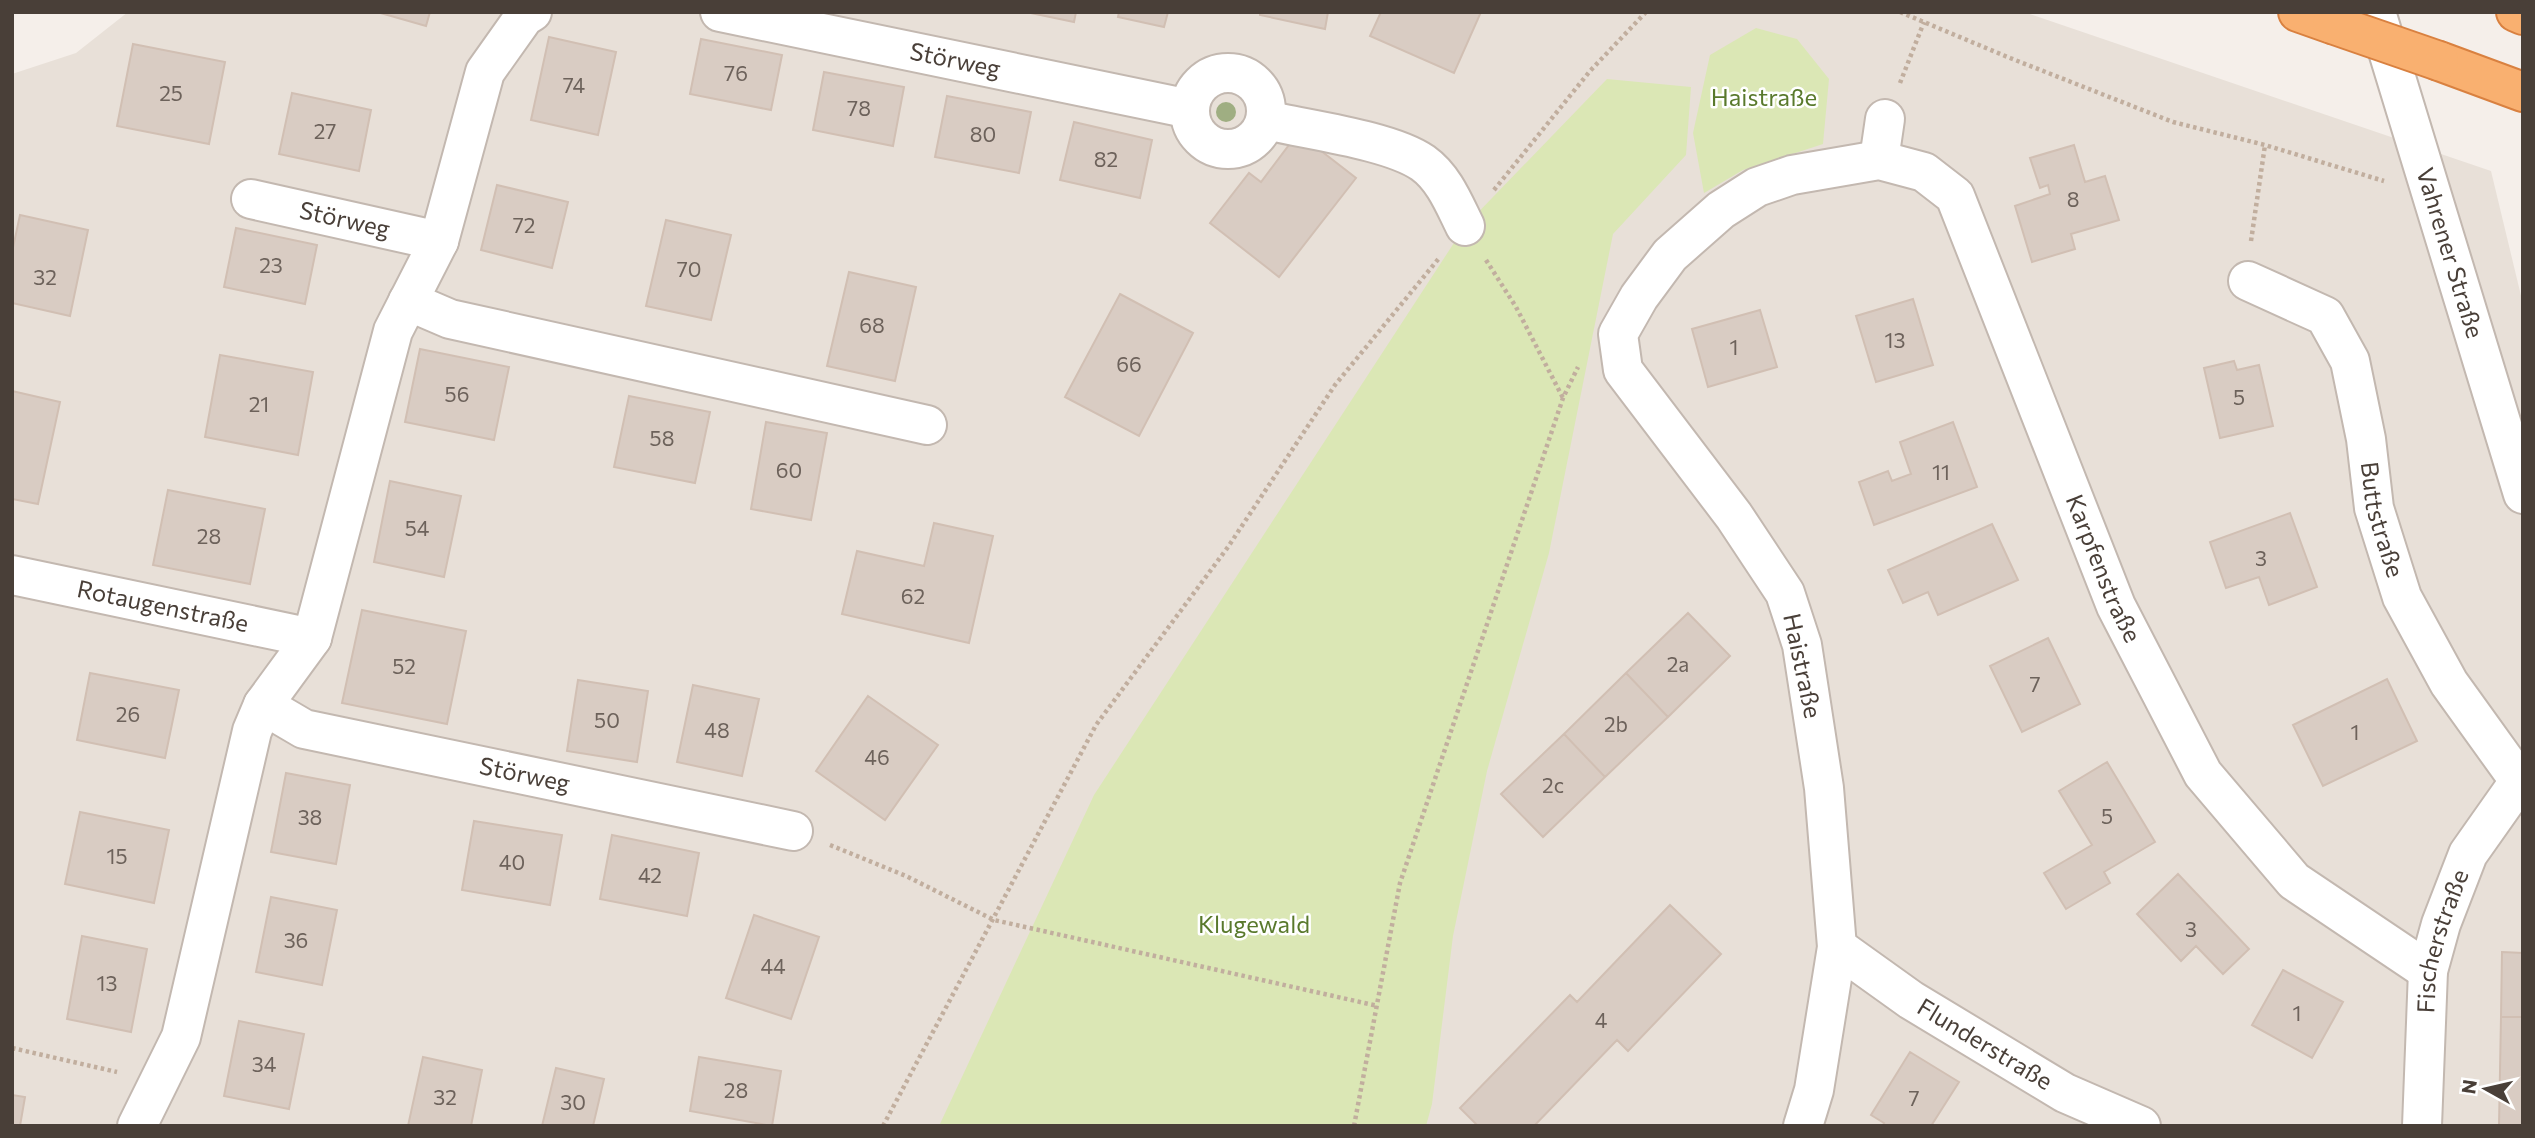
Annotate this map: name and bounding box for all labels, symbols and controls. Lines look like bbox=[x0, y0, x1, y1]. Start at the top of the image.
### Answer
street label: Störweg bbox=[907, 36, 1003, 83]
house number: 76 bbox=[724, 60, 748, 85]
house number: 74 bbox=[563, 72, 586, 97]
house number: 25 bbox=[159, 80, 183, 105]
park label: Haistraße bbox=[1711, 82, 1817, 111]
house number: 78 bbox=[847, 95, 871, 120]
house number: 27 bbox=[314, 118, 336, 143]
house number: 80 bbox=[970, 121, 996, 146]
house number: 82 bbox=[1094, 146, 1118, 171]
street label: Vahrener Straße bbox=[2411, 164, 2491, 341]
house number: 8 bbox=[2067, 186, 2079, 211]
street label: Störweg bbox=[297, 194, 393, 243]
house number: 72 bbox=[513, 212, 535, 237]
house number: 23 bbox=[259, 252, 283, 277]
house number: 70 bbox=[677, 256, 701, 281]
house number: 32 bbox=[33, 264, 57, 289]
house number: 68 bbox=[859, 312, 885, 337]
house number: 13 bbox=[1885, 327, 1905, 352]
house number: 1 bbox=[1730, 334, 1738, 359]
house number: 66 bbox=[1116, 351, 1142, 376]
house number: 56 bbox=[445, 381, 469, 406]
house number: 5 bbox=[2233, 384, 2245, 409]
house number: 21 bbox=[249, 391, 269, 416]
house number: 58 bbox=[650, 425, 674, 450]
house number: 60 bbox=[776, 457, 802, 482]
house number: 11 bbox=[1932, 459, 1950, 484]
street label: Buttstraße bbox=[2356, 460, 2411, 581]
street label: Karpfenstraße bbox=[2061, 490, 2148, 647]
house number: 54 bbox=[405, 515, 430, 540]
house number: 28 bbox=[197, 523, 221, 548]
house number: 3 bbox=[2255, 545, 2267, 570]
street label: Rotaugenstraße bbox=[75, 573, 251, 637]
house number: 62 bbox=[901, 583, 925, 608]
street label: Haistraße bbox=[1778, 611, 1829, 721]
house number: 2a bbox=[1667, 651, 1689, 676]
house number: 52 bbox=[392, 653, 416, 678]
house number: 7 bbox=[2029, 671, 2041, 696]
house number: 26 bbox=[116, 701, 140, 726]
house number: 50 bbox=[594, 707, 620, 732]
house number: 2b bbox=[1604, 711, 1628, 736]
house number: 48 bbox=[704, 717, 730, 742]
house number: 1 bbox=[2351, 719, 2359, 744]
house number: 46 bbox=[864, 744, 890, 769]
street label: Störweg bbox=[477, 750, 573, 797]
house number: 2c bbox=[1542, 772, 1564, 797]
house number: 5 bbox=[2101, 803, 2113, 828]
house number: 38 bbox=[298, 804, 322, 829]
house number: 15 bbox=[106, 843, 128, 868]
house number: 40 bbox=[499, 849, 525, 874]
house number: 42 bbox=[638, 862, 662, 887]
street label: Fischerstraße bbox=[2410, 865, 2474, 1014]
park label: Klugewald bbox=[1198, 909, 1310, 938]
house number: 3 bbox=[2185, 916, 2197, 941]
house number: 36 bbox=[284, 927, 308, 952]
house number: 44 bbox=[760, 953, 786, 978]
house number: 13 bbox=[97, 970, 117, 995]
street label: Flunderstraße bbox=[1913, 991, 2058, 1095]
house number: 1 bbox=[2293, 1000, 2301, 1025]
house number: 4 bbox=[1595, 1007, 1608, 1032]
house number: 34 bbox=[252, 1051, 277, 1076]
north arrow bbox=[2451, 1054, 2521, 1124]
house number: 28 bbox=[724, 1077, 748, 1102]
text: N bbox=[2456, 1078, 2481, 1095]
house number: 32 bbox=[433, 1084, 457, 1109]
house number: 7 bbox=[1908, 1085, 1920, 1110]
house number: 30 bbox=[560, 1089, 586, 1114]

